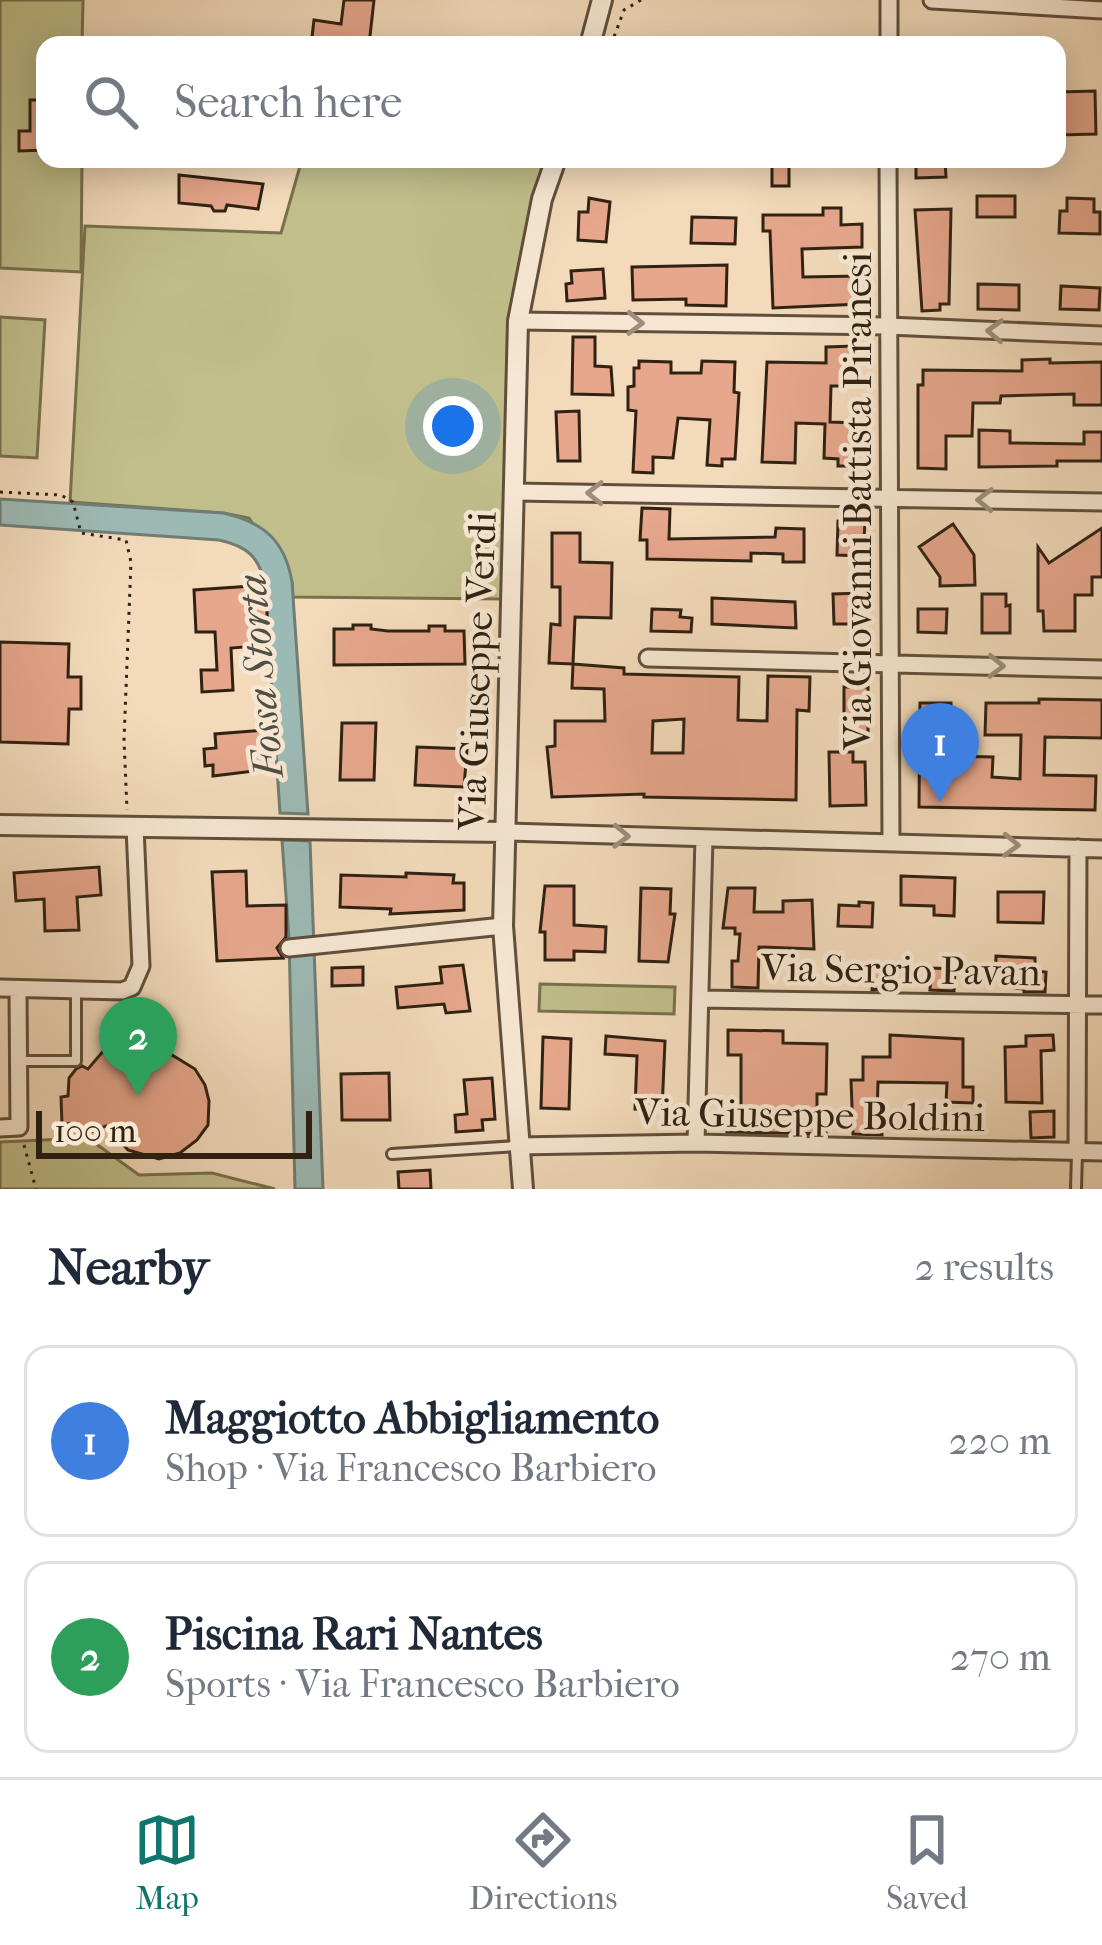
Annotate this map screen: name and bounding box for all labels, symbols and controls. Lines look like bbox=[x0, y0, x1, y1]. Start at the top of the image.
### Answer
search box bbox=[36, 36, 1066, 168]
icon: search bbox=[78, 69, 144, 135]
text: Search here bbox=[174, 76, 402, 129]
street label: Via Giovanni Battista Piranesi bbox=[835, 251, 881, 751]
one-way arrow bbox=[626, 309, 645, 335]
one-way arrow bbox=[985, 318, 1004, 344]
your location bbox=[423, 396, 483, 456]
one-way arrow bbox=[585, 480, 604, 506]
one-way arrow bbox=[975, 487, 994, 513]
street label: Via Giuseppe Verdi bbox=[448, 510, 506, 832]
water label: Fossa Storta bbox=[227, 572, 294, 782]
one-way arrow bbox=[987, 653, 1006, 679]
pin: 1 bbox=[901, 703, 979, 802]
one-way arrow bbox=[612, 822, 631, 848]
one-way arrow bbox=[1002, 832, 1021, 858]
street label: Via Sergio Pavan bbox=[760, 945, 1042, 995]
pin: 2 bbox=[99, 997, 177, 1096]
street label: Via Giuseppe Boldini bbox=[634, 1089, 986, 1141]
scale bar bbox=[36, 1105, 312, 1158]
text: 100 m bbox=[54, 1112, 137, 1151]
text: Nearby bbox=[48, 1237, 209, 1297]
text: 2 results bbox=[915, 1244, 1054, 1290]
text: Maggiotto Abbigliamento bbox=[165, 1392, 659, 1445]
text: 1 bbox=[83, 1418, 97, 1464]
text: 220 m bbox=[949, 1418, 1051, 1464]
text: Shop · Via Francesco Barbiero bbox=[165, 1445, 657, 1491]
text: Piscina Rari Nantes bbox=[165, 1608, 543, 1661]
text: 2 bbox=[80, 1634, 100, 1680]
text: 270 m bbox=[950, 1634, 1051, 1680]
text: Sports · Via Francesco Barbiero bbox=[165, 1661, 680, 1707]
tab: Map bbox=[134, 1807, 200, 1918]
tab: Directions bbox=[469, 1807, 617, 1918]
tab: Saved bbox=[886, 1807, 968, 1918]

